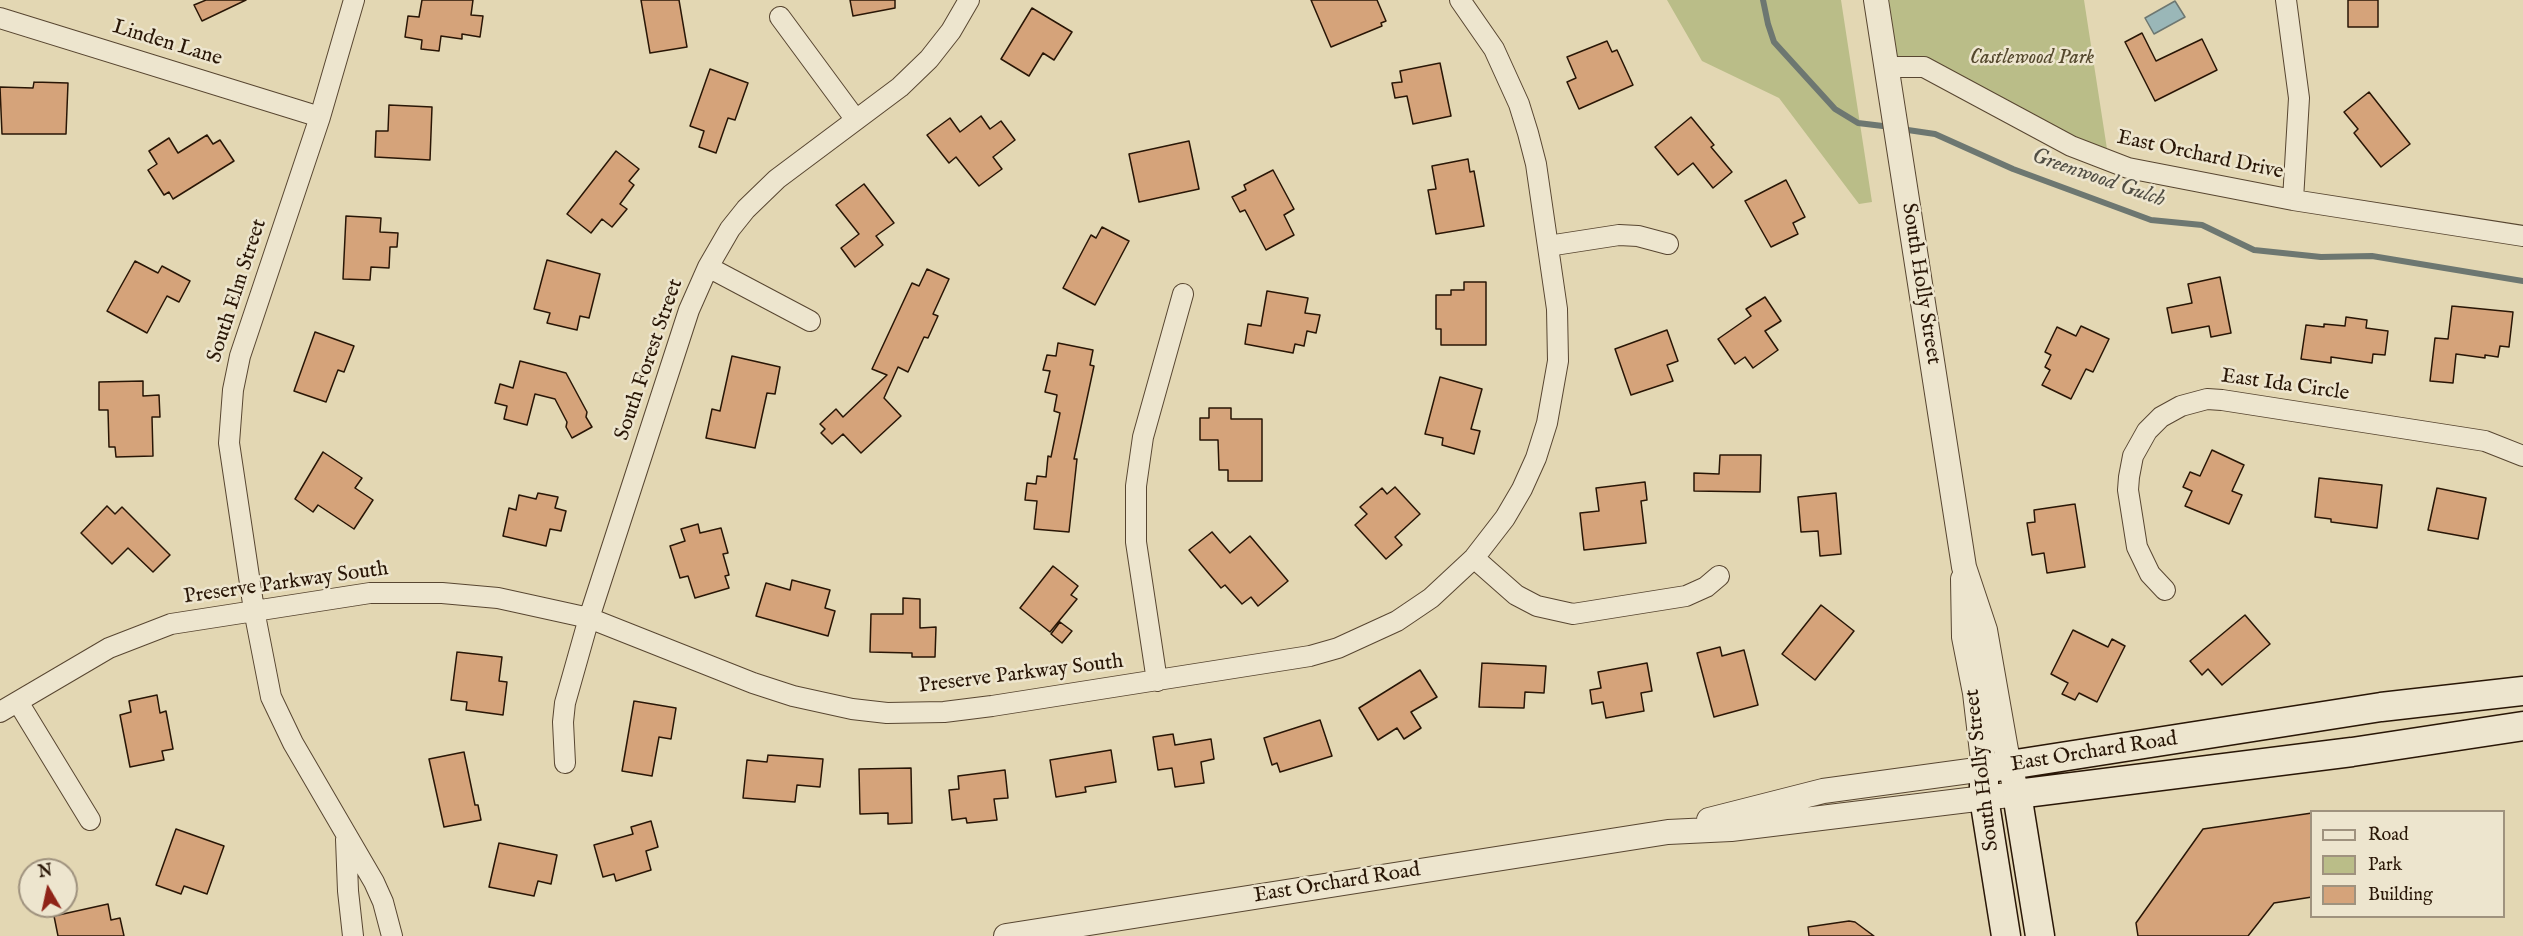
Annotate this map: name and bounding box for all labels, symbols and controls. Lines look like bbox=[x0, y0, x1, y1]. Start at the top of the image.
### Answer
street label: Linden Lane bbox=[109, 15, 225, 73]
park label: Castlewood Park bbox=[1970, 46, 2094, 72]
street label: East Orchard Drive bbox=[2114, 126, 2286, 186]
water label: Greenwood Gulch bbox=[2028, 144, 2168, 214]
street label: South Holly Street bbox=[1895, 201, 1945, 367]
street label: South Elm Street bbox=[203, 216, 273, 366]
street label: South Forest Street bbox=[611, 276, 689, 444]
street label: East Ida Circle bbox=[2219, 365, 2351, 407]
street label: Preserve Parkway South bbox=[182, 557, 390, 611]
street label: Preserve Parkway South bbox=[917, 650, 1125, 700]
street label: South Holly Street bbox=[1961, 688, 2005, 852]
street label: East Orchard Road bbox=[2009, 727, 2179, 779]
legend bbox=[2310, 810, 2505, 918]
text: Road bbox=[2368, 824, 2409, 847]
text: Park bbox=[2368, 854, 2402, 877]
north arrow bbox=[18, 858, 78, 918]
street label: East Orchard Road bbox=[1252, 858, 1422, 910]
text: N bbox=[37, 861, 54, 883]
text: Building bbox=[2368, 884, 2433, 907]

